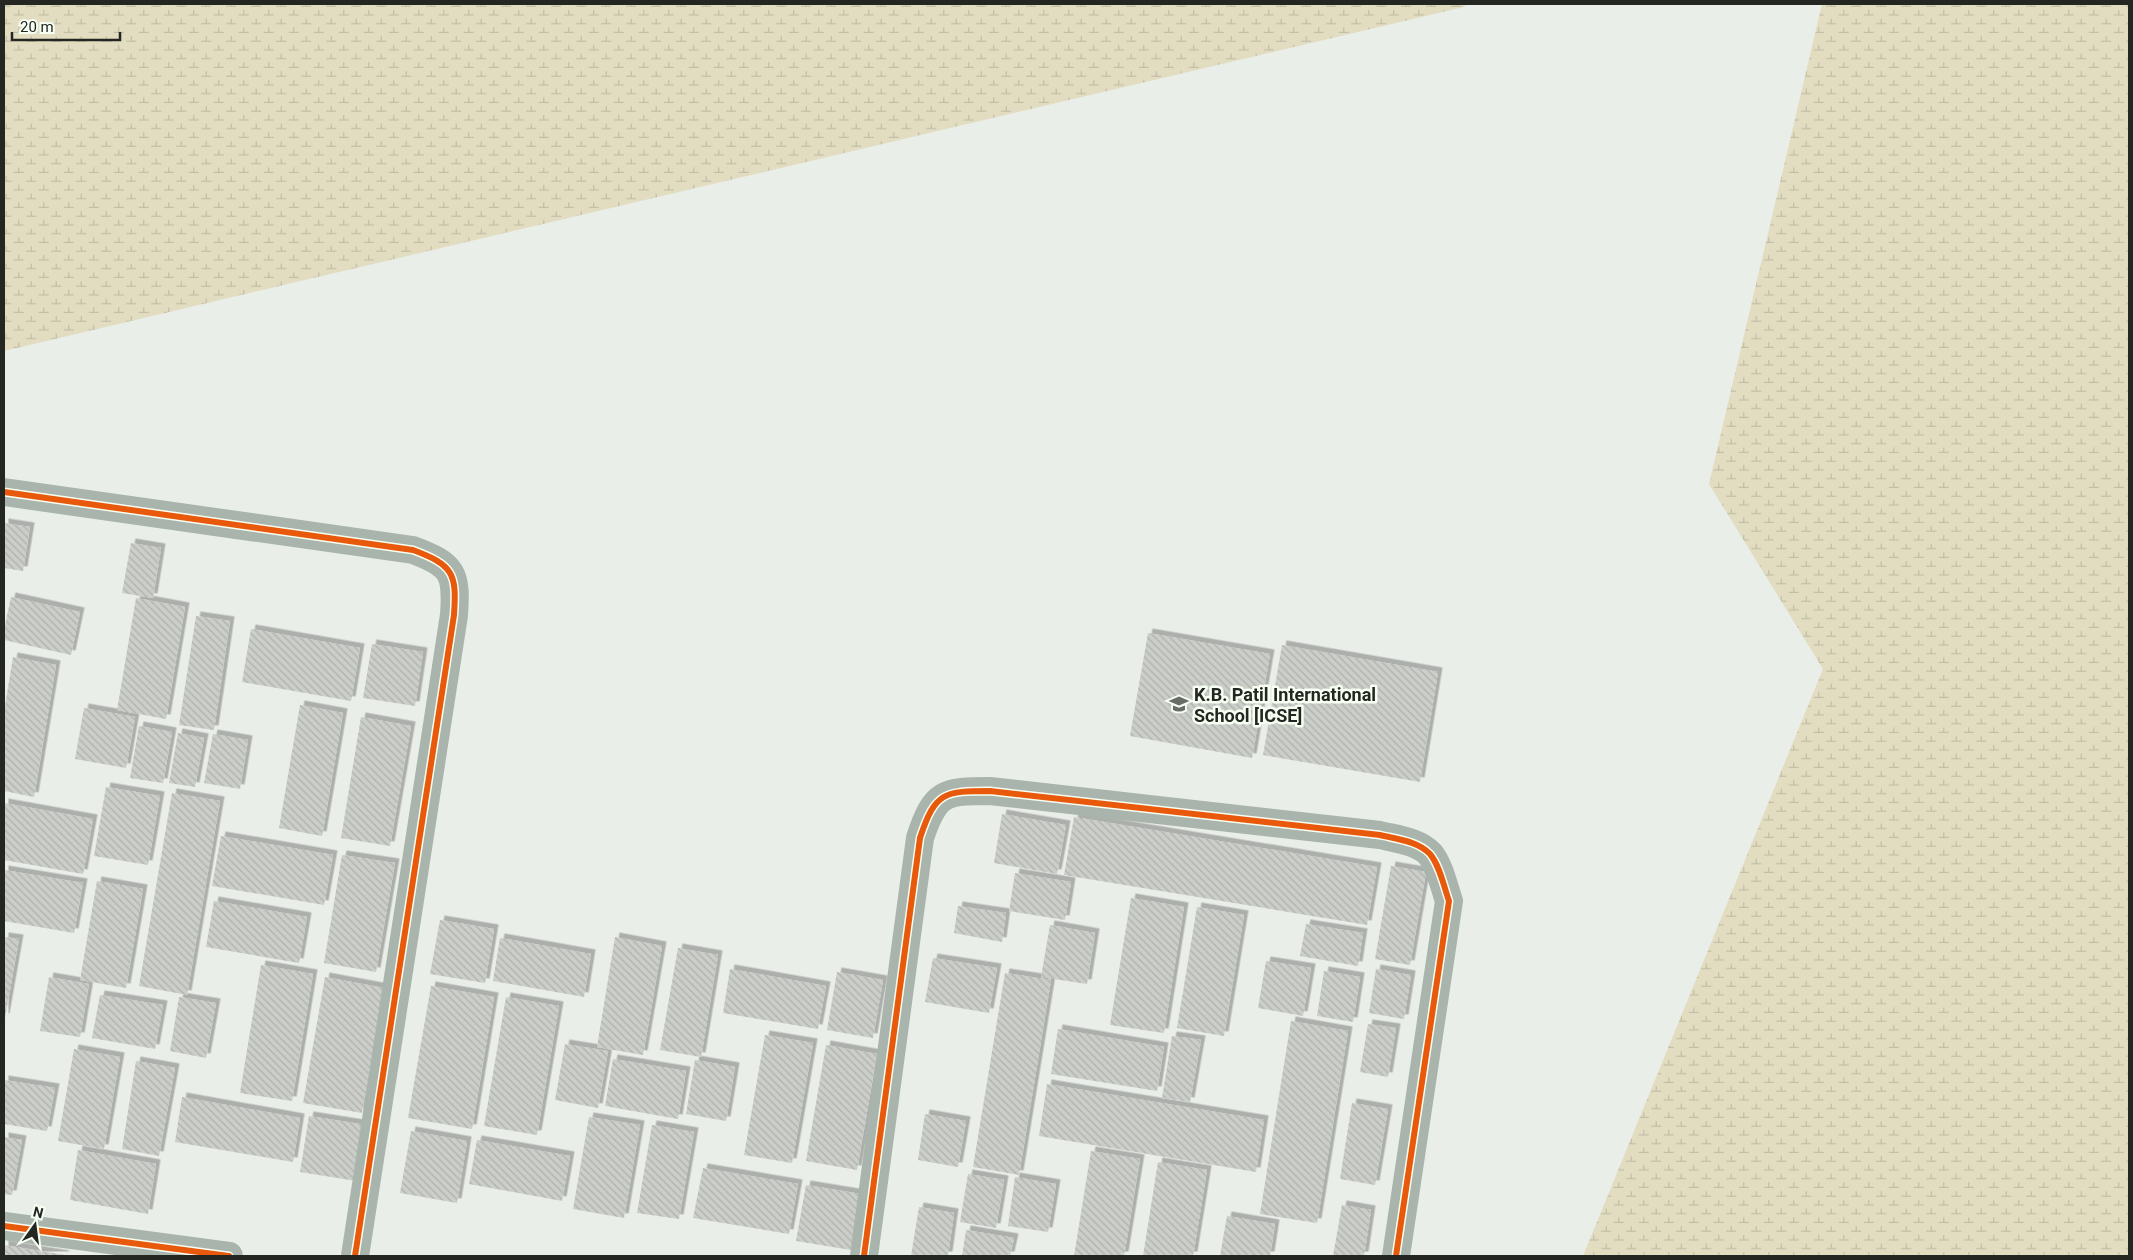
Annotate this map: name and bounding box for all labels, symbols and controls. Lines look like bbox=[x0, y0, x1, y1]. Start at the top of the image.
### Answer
scale bar bbox=[12, 10, 120, 42]
text: 20 m bbox=[20, 18, 54, 36]
place label: K.B. Patil International School [ICSE] bbox=[1194, 684, 1376, 726]
school or university icon: K.B. Patil International School [ICSE] bbox=[1168, 693, 1190, 715]
north arrow bbox=[10, 1200, 60, 1250]
text: N bbox=[31, 1203, 45, 1221]

